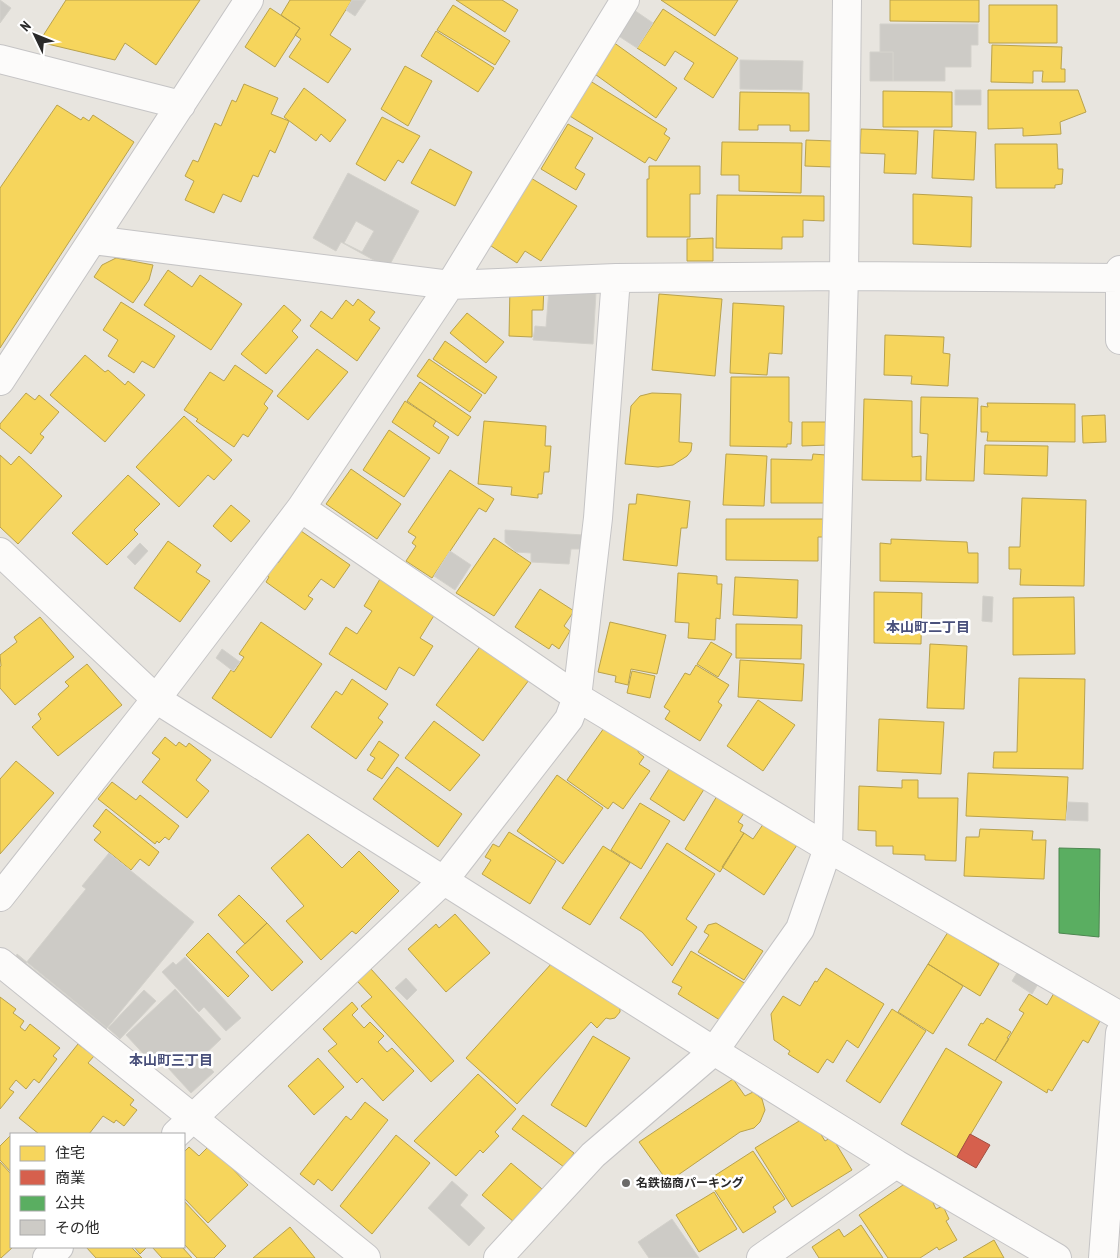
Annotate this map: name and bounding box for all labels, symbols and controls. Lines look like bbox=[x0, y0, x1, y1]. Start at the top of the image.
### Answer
north arrow bbox=[10, 10, 60, 60]
text: N bbox=[16, 17, 35, 35]
district label: 本山町二丁目 bbox=[886, 618, 970, 636]
district label: 本山町三丁目 bbox=[129, 1051, 213, 1069]
legend bbox=[10, 1133, 185, 1248]
text: 住宅 bbox=[55, 1143, 85, 1162]
text: 商業 bbox=[55, 1168, 85, 1187]
place label: 名鉄協商パーキング bbox=[636, 1175, 744, 1190]
marker: 名鉄協商パーキング bbox=[620, 1177, 632, 1189]
text: 公共 bbox=[55, 1193, 85, 1212]
text: その他 bbox=[55, 1218, 100, 1237]

